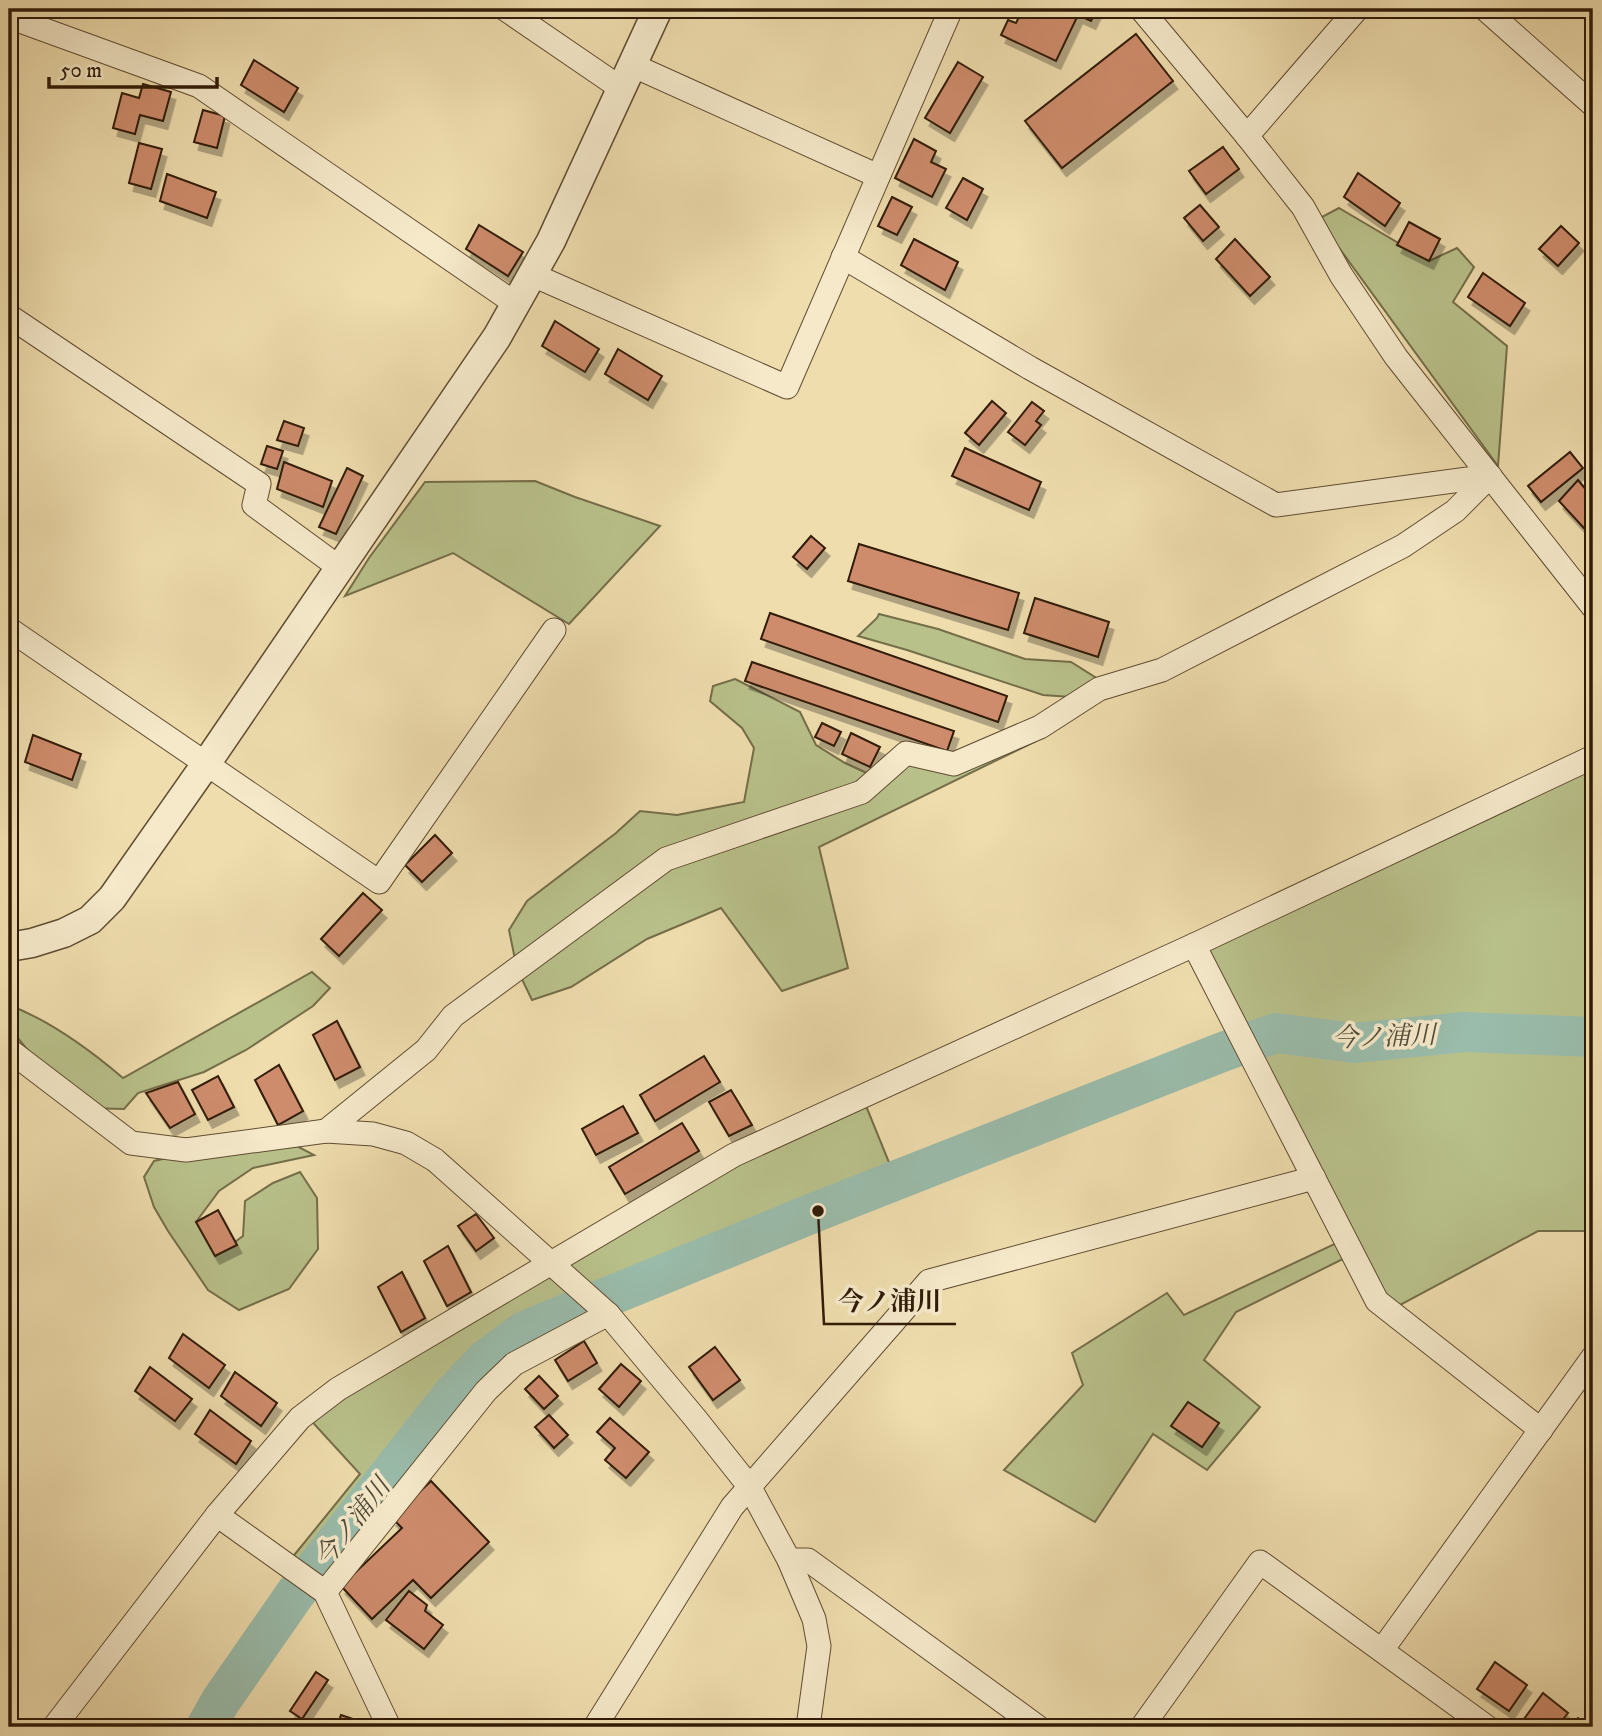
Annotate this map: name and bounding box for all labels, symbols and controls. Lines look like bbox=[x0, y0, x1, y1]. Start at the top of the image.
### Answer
scale bar bbox=[49, 46, 217, 90]
text: 50 m bbox=[60, 58, 102, 84]
water label: 今ノ浦川 bbox=[1332, 1019, 1440, 1056]
callout: 今ノ浦川 bbox=[824, 1277, 956, 1324]
text: 今ノ浦川 bbox=[838, 1286, 942, 1319]
water label: 今ノ浦川 bbox=[308, 1469, 400, 1574]

